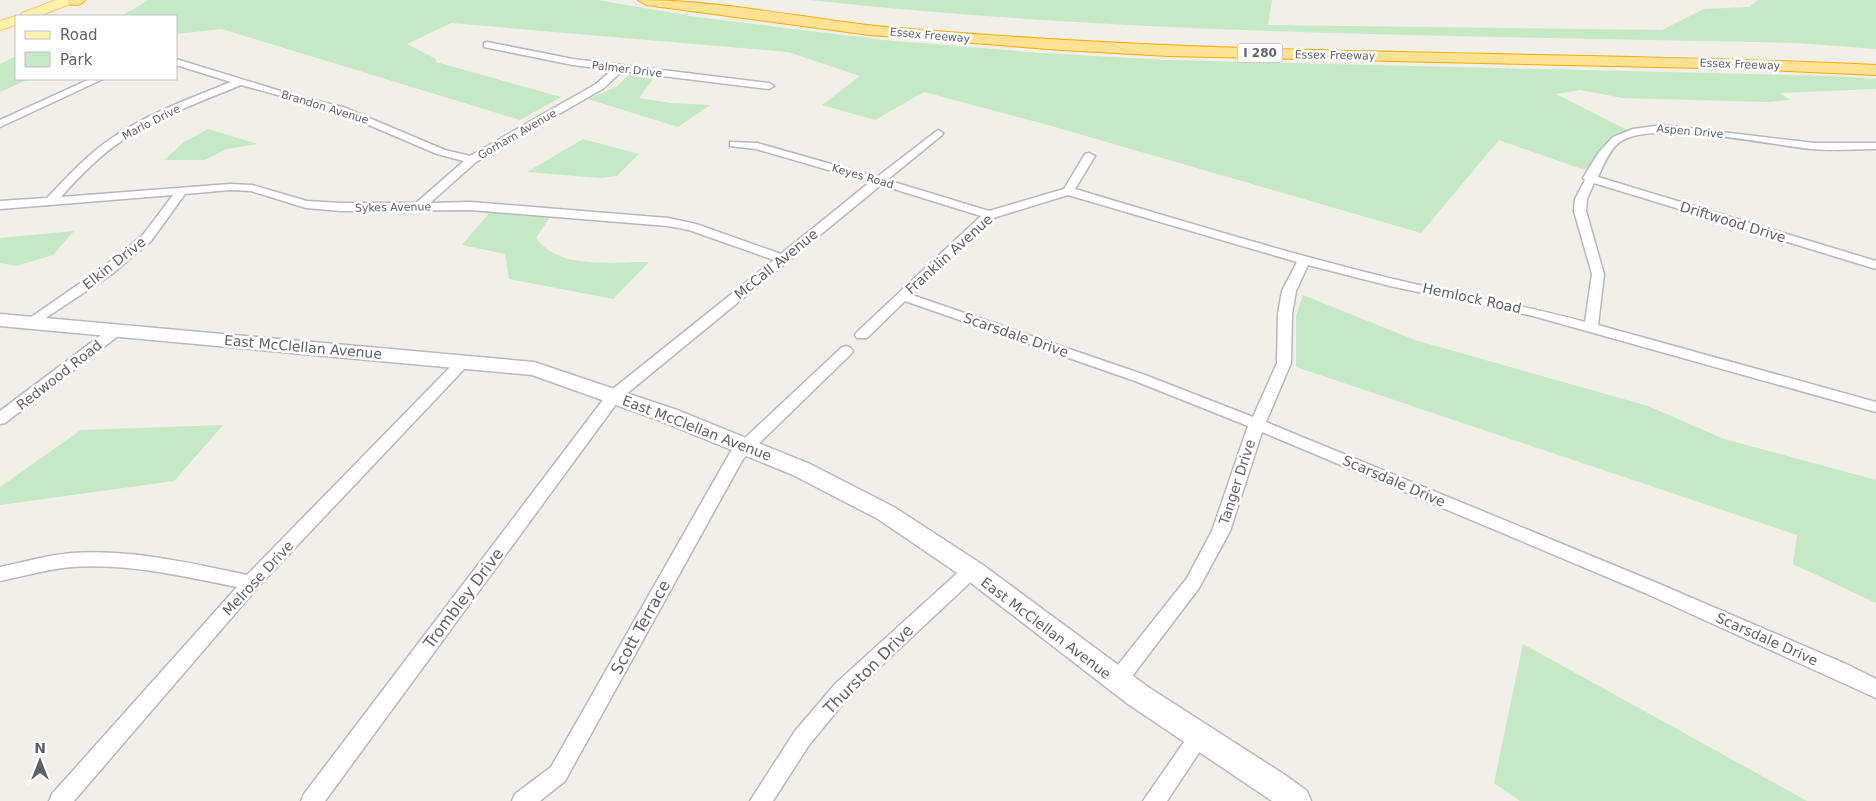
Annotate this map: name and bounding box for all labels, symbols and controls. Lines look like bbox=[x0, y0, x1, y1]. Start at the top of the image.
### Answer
legend bbox=[15, 15, 178, 80]
text: Road bbox=[60, 26, 98, 44]
street label: Essex Freeway bbox=[889, 26, 971, 46]
road number: I 280 bbox=[1238, 44, 1282, 62]
street label: Essex Freeway bbox=[1295, 48, 1376, 63]
text: Park bbox=[60, 51, 93, 69]
street label: Essex Freeway bbox=[1699, 57, 1781, 72]
street label: Palmer Drive bbox=[591, 59, 663, 80]
street label: Brandon Avenue bbox=[280, 88, 370, 127]
street label: Marlo Drive bbox=[120, 102, 183, 143]
street label: Gorham Avenue bbox=[476, 107, 559, 162]
street label: Aspen Drive bbox=[1656, 122, 1724, 141]
street label: Keyes Road bbox=[831, 161, 895, 191]
street label: Driftwood Drive bbox=[1678, 198, 1788, 246]
street label: Sykes Avenue bbox=[355, 200, 432, 215]
street label: Franklin Avenue bbox=[902, 211, 996, 297]
street label: McCall Avenue bbox=[731, 226, 821, 302]
street label: Elkin Drive bbox=[79, 233, 149, 293]
street label: Hemlock Road bbox=[1421, 280, 1523, 316]
street label: Scarsdale Drive bbox=[961, 310, 1071, 360]
street label: East McClellan Avenue bbox=[223, 332, 383, 362]
street label: Redwood Road bbox=[13, 337, 105, 413]
street label: East McClellan Avenue bbox=[620, 392, 774, 464]
street label: Tanger Drive bbox=[1215, 437, 1258, 528]
street label: Scarsdale Drive bbox=[1340, 452, 1448, 510]
street label: Melrose Drive bbox=[219, 537, 297, 619]
street label: Trombley Drive bbox=[419, 544, 507, 653]
street label: East McClellan Avenue bbox=[978, 574, 1114, 682]
street label: Scott Terrace bbox=[607, 577, 674, 678]
street label: Scarsdale Drive bbox=[1714, 609, 1820, 669]
street label: Thurston Drive bbox=[819, 621, 917, 719]
north arrow bbox=[15, 736, 65, 786]
text: N bbox=[34, 740, 46, 756]

